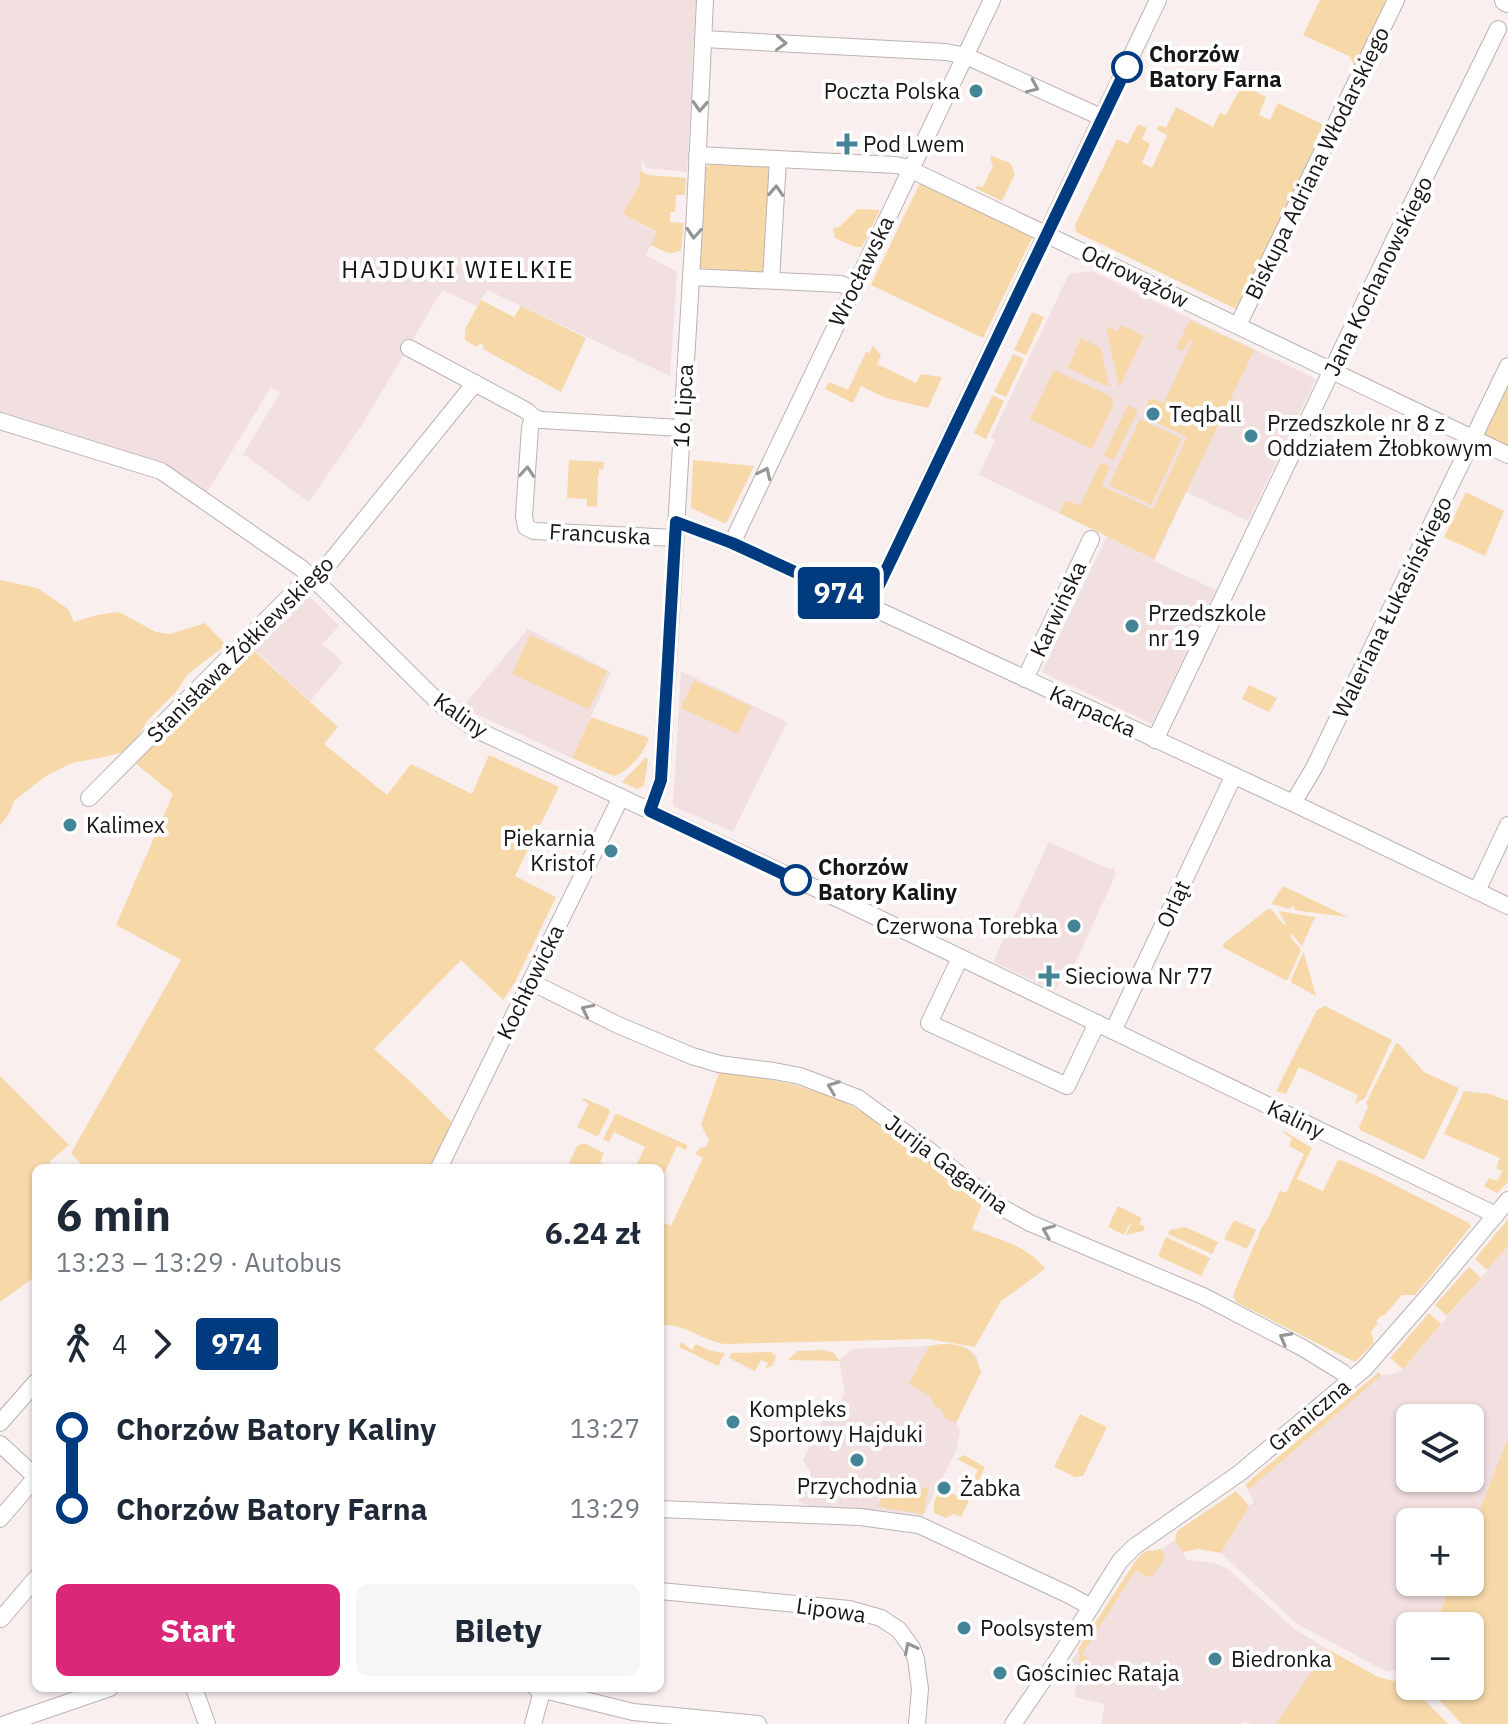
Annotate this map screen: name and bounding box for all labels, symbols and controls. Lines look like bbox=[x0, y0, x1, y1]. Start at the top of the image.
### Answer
street label: Biskupa Adriana Włodarskiego bbox=[1238, 22, 1395, 304]
one-way arrow bbox=[775, 34, 788, 51]
place label: Chorzów Batory Farna bbox=[1149, 39, 1282, 93]
marker: Chorzów Batory Farna bbox=[1112, 52, 1142, 82]
place label: Poczta Polska bbox=[824, 76, 960, 105]
one-way arrow bbox=[1025, 77, 1040, 93]
marker: Poczta Polska bbox=[967, 82, 985, 100]
one-way arrow bbox=[692, 100, 709, 113]
place label: Pod Lwem bbox=[863, 129, 965, 158]
marker: Pod Lwem bbox=[838, 135, 856, 153]
street label: Jana Kochanowskiego bbox=[1317, 171, 1439, 380]
one-way arrow bbox=[767, 185, 784, 198]
street label: Wrocławska bbox=[821, 211, 900, 331]
one-way arrow bbox=[686, 227, 703, 240]
street label: Odrowążów bbox=[1077, 237, 1194, 314]
district label: HAJDUKI WIELKIE bbox=[341, 253, 575, 285]
street label: 16 Lipca bbox=[666, 363, 699, 449]
place label: Teqball bbox=[1169, 399, 1241, 428]
marker: Teqball bbox=[1144, 405, 1162, 423]
place label: Przedszkole nr 8 z Oddziałem Żłobkowym bbox=[1267, 408, 1493, 462]
marker: Przedszkole nr 8 z Oddziałem Żłobkowym bbox=[1242, 427, 1260, 445]
one-way arrow bbox=[518, 465, 535, 478]
one-way arrow bbox=[755, 467, 771, 481]
street label: Waleriana Łukasińskiego bbox=[1325, 491, 1458, 722]
street label: Francuska bbox=[549, 516, 652, 551]
street label: Stanisława Żółkiewskiego bbox=[140, 549, 339, 748]
street label: Karwińska bbox=[1023, 556, 1092, 661]
line badge: 974 bbox=[793, 567, 885, 619]
text: 974 bbox=[814, 574, 864, 611]
place label: Przedszkole nr 19 bbox=[1148, 598, 1266, 652]
marker: Przedszkole nr 19 bbox=[1123, 617, 1141, 635]
street label: Karpacka bbox=[1045, 678, 1141, 743]
street label: Kaliny bbox=[428, 685, 494, 744]
place label: Kalimex bbox=[86, 810, 165, 839]
marker: Kalimex bbox=[61, 816, 79, 834]
place label: Piekarnia Kristof bbox=[503, 823, 595, 877]
marker: Piekarnia Kristof bbox=[602, 842, 620, 860]
place label: Chorzów Batory Kaliny bbox=[818, 852, 957, 906]
marker: Chorzów Batory Kaliny bbox=[781, 865, 811, 895]
street label: Orląt bbox=[1149, 875, 1196, 932]
place label: Czerwona Torebka bbox=[876, 911, 1058, 940]
marker: Czerwona Torebka bbox=[1065, 917, 1083, 935]
street label: Kochłowicka bbox=[489, 919, 570, 1044]
place label: Sieciowa Nr 77 bbox=[1065, 961, 1213, 990]
marker: Sieciowa Nr 77 bbox=[1040, 967, 1058, 985]
one-way arrow bbox=[580, 1004, 595, 1020]
one-way arrow bbox=[827, 1081, 841, 1097]
street label: Kaliny bbox=[1263, 1092, 1330, 1145]
street label: Jurija Gagarina bbox=[880, 1108, 1015, 1220]
text: 6 min bbox=[56, 1186, 171, 1243]
text: 6.24 zł bbox=[545, 1213, 640, 1252]
one-way arrow bbox=[1042, 1224, 1056, 1241]
text: 13:23 – 13:29 · Autobus bbox=[56, 1245, 342, 1279]
icon: walk bbox=[56, 1322, 100, 1366]
icon: forward bbox=[140, 1322, 184, 1366]
text: 974 bbox=[212, 1325, 262, 1362]
text: 4 bbox=[112, 1327, 128, 1361]
one-way arrow bbox=[1279, 1332, 1293, 1348]
street label: Graniczna bbox=[1262, 1372, 1356, 1457]
place label: Kompleks Sportowy Hajduki bbox=[749, 1394, 923, 1448]
map controls bbox=[1396, 1404, 1484, 1700]
button: layers bbox=[1396, 1404, 1484, 1492]
text: Chorzów Batory Kaliny bbox=[116, 1409, 436, 1448]
text: 13:27 bbox=[570, 1411, 640, 1445]
marker: Kompleks Sportowy Hajduki bbox=[724, 1413, 742, 1431]
marker: Przychodnia bbox=[848, 1451, 866, 1469]
place label: Przychodnia bbox=[797, 1471, 918, 1500]
place label: Żabka bbox=[960, 1473, 1021, 1502]
marker: Żabka bbox=[935, 1479, 953, 1497]
text: Chorzów Batory Farna bbox=[116, 1489, 428, 1528]
text: 13:29 bbox=[570, 1491, 640, 1525]
button: + bbox=[1396, 1508, 1484, 1596]
button: Start bbox=[56, 1584, 340, 1676]
button: Bilety bbox=[356, 1584, 640, 1676]
street label: Lipowa bbox=[794, 1590, 868, 1629]
button: − bbox=[1396, 1612, 1484, 1700]
place label: Poolsystem bbox=[980, 1613, 1094, 1642]
marker: Poolsystem bbox=[955, 1619, 973, 1637]
one-way arrow bbox=[904, 1642, 919, 1656]
place label: Biedronka bbox=[1231, 1644, 1332, 1673]
marker: Biedronka bbox=[1206, 1650, 1224, 1668]
place label: Gościniec Rataja bbox=[1016, 1658, 1180, 1687]
marker: Gościniec Rataja bbox=[991, 1664, 1009, 1682]

